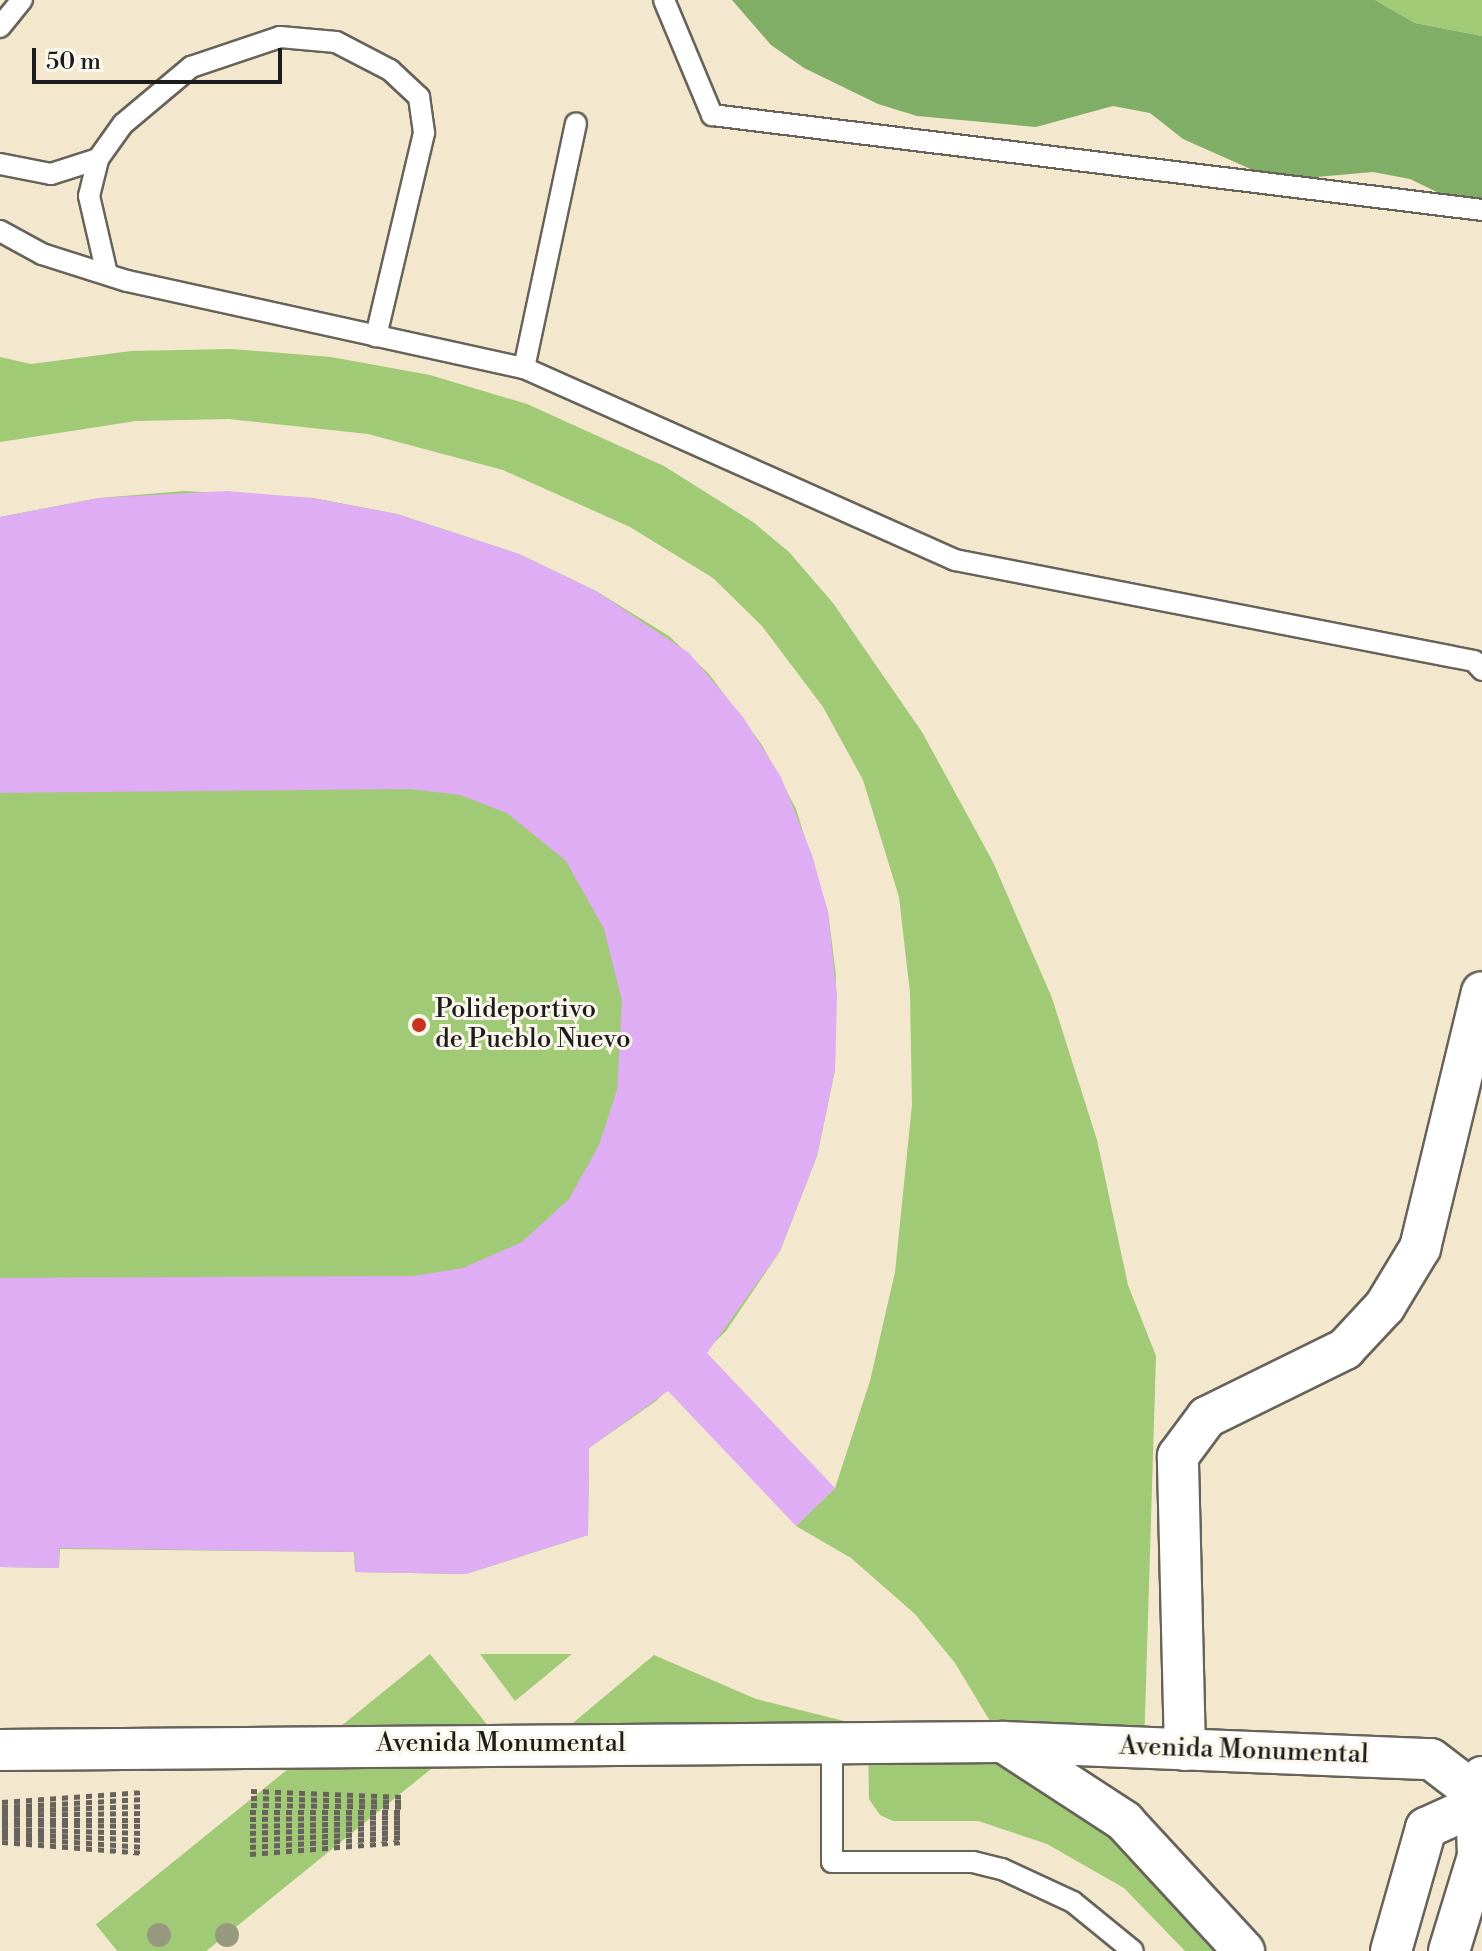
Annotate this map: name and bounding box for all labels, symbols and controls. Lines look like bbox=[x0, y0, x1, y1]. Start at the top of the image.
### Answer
scale bar bbox=[36, 32, 286, 82]
text: 50 m bbox=[46, 47, 101, 77]
place label: Polideportivo de Pueblo Nuevo bbox=[435, 994, 630, 1056]
marker: Polideportivo de Pueblo Nuevo bbox=[410, 1016, 428, 1034]
street label: Avenida Monumental bbox=[376, 1728, 626, 1760]
street label: Avenida Monumental bbox=[1119, 1731, 1369, 1771]

